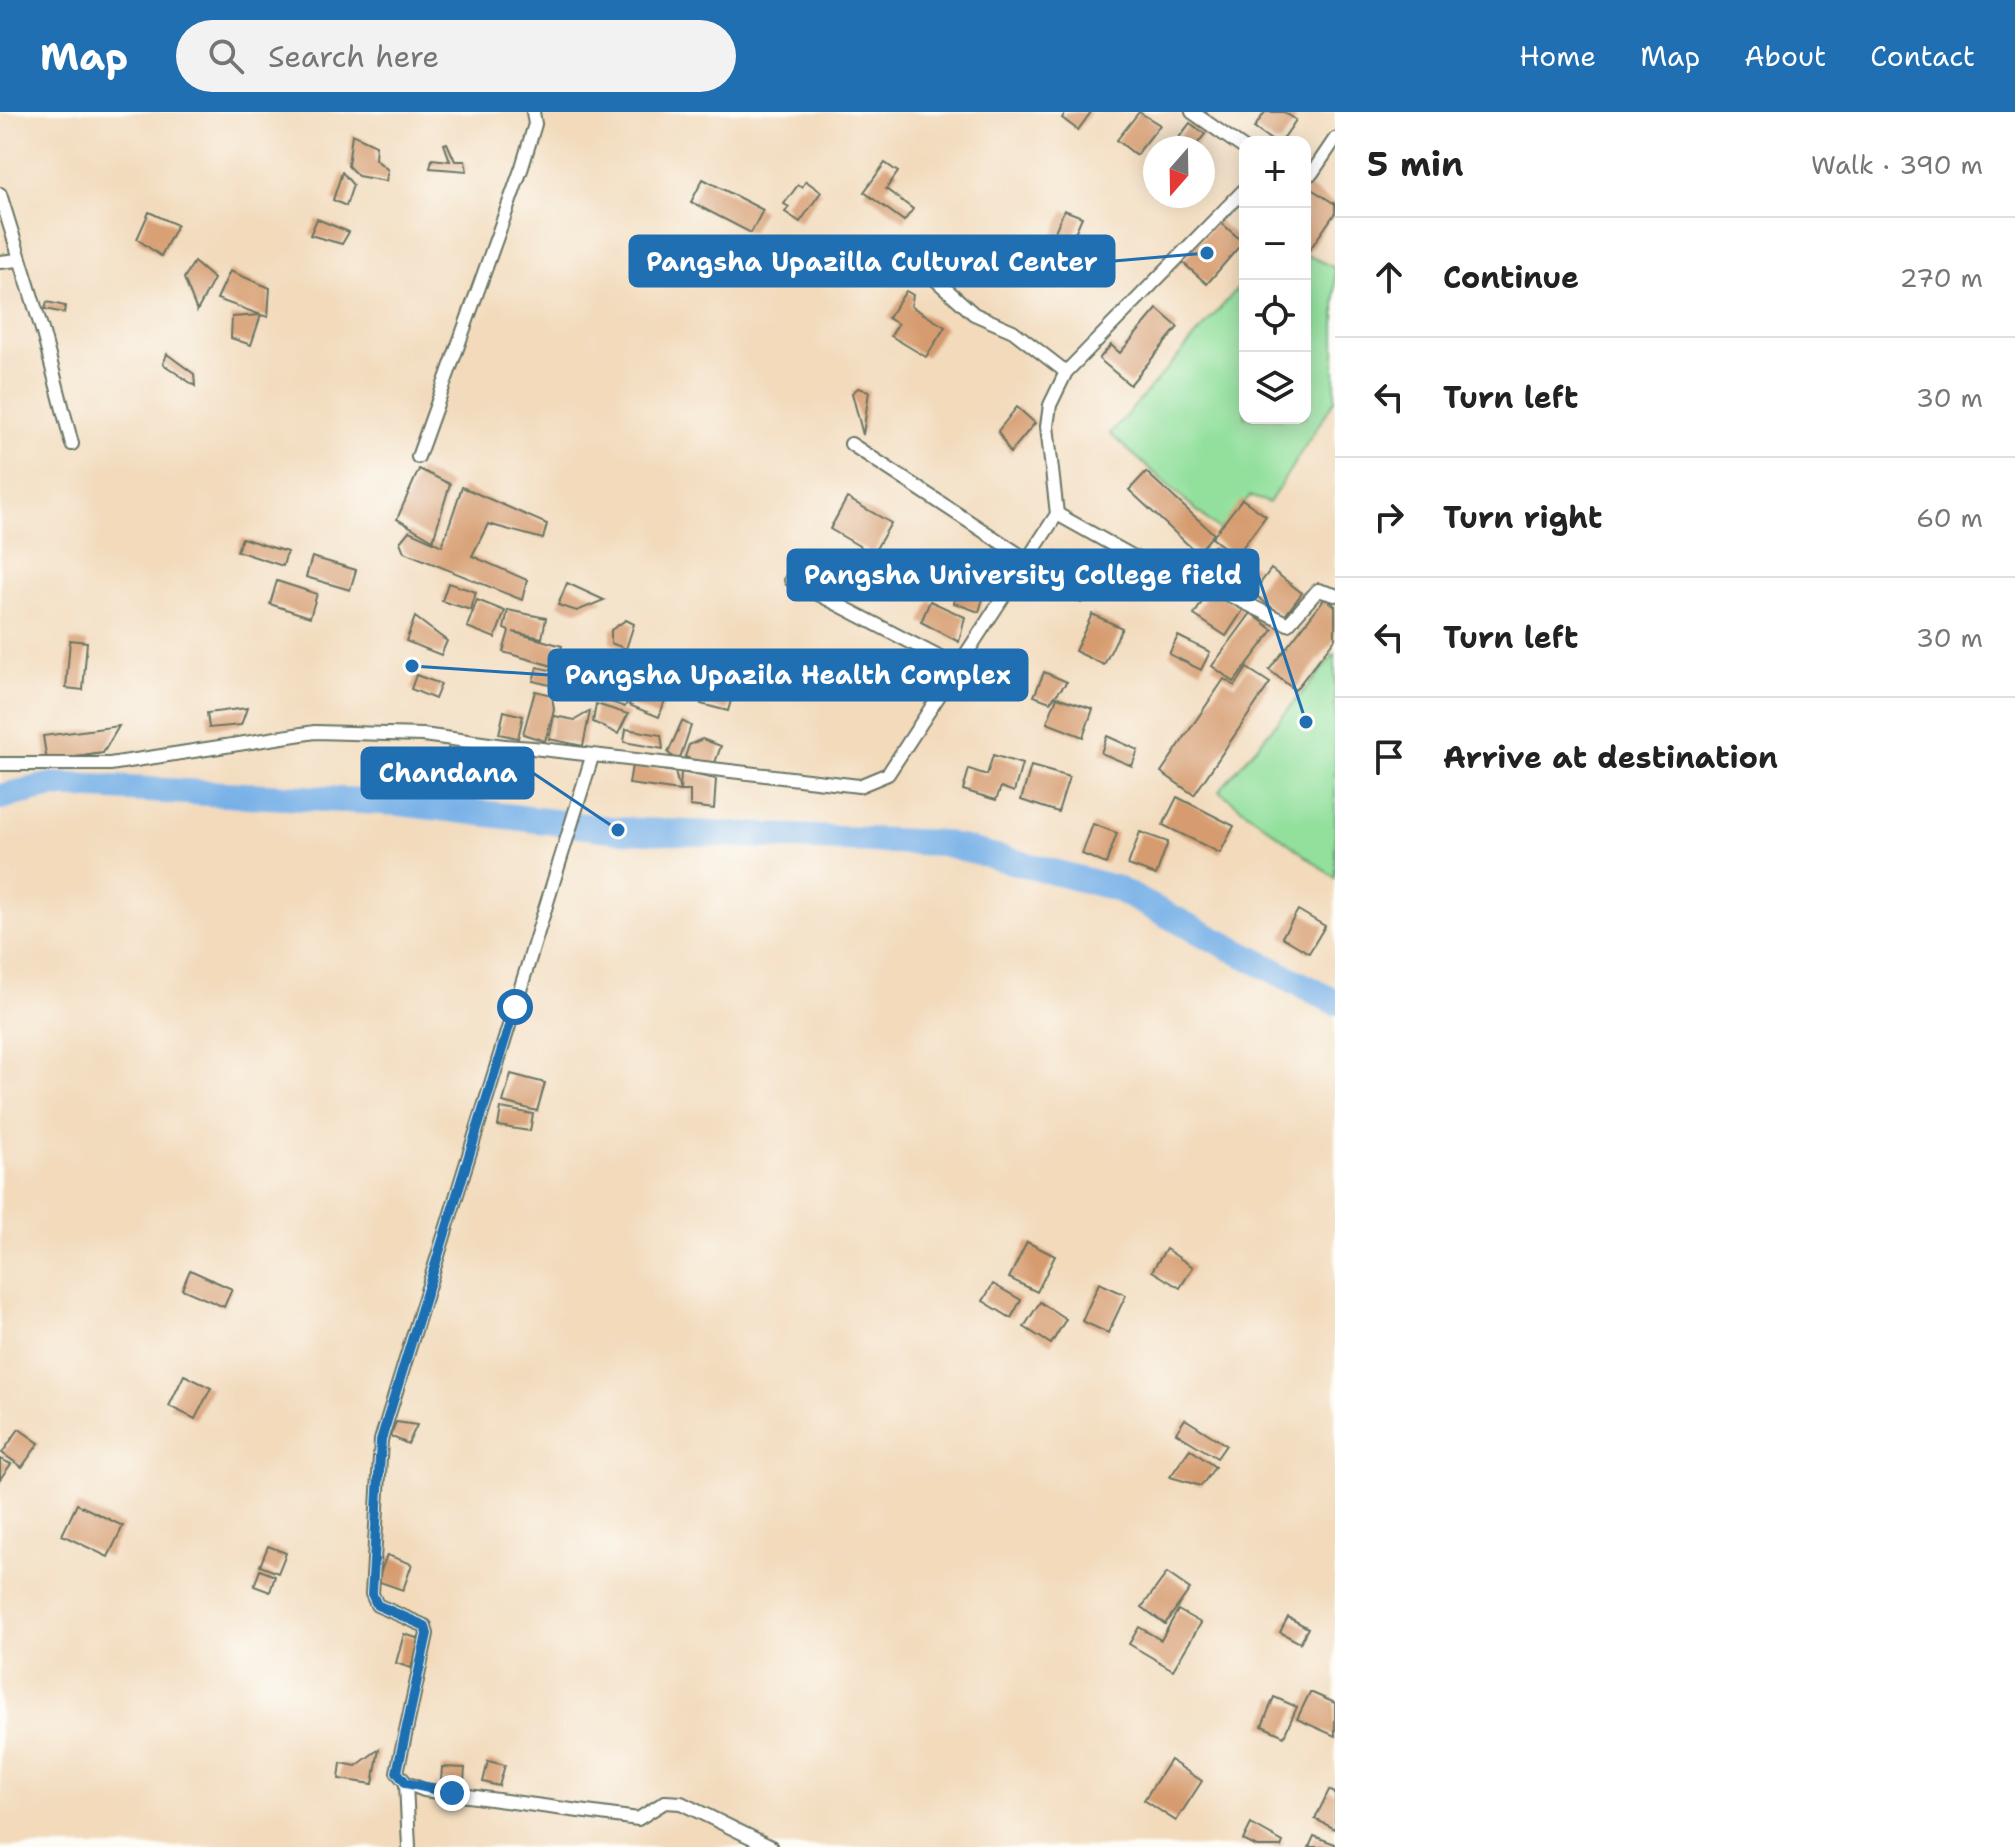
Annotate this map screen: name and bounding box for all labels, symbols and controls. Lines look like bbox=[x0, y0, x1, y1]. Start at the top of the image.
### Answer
search box bbox=[176, 20, 736, 92]
text: Map bbox=[40, 31, 128, 82]
icon: search bbox=[204, 34, 248, 78]
text: Search here bbox=[268, 36, 439, 77]
text: Home bbox=[1519, 37, 1596, 75]
text: Map bbox=[1640, 37, 1700, 75]
text: About bbox=[1744, 37, 1826, 75]
text: Contact bbox=[1870, 37, 1975, 75]
north arrow bbox=[1143, 136, 1215, 208]
map controls bbox=[1239, 136, 1311, 424]
button: + bbox=[1239, 136, 1311, 208]
text: 5 min bbox=[1367, 141, 1464, 187]
text: Walk · 390 m bbox=[1811, 147, 1983, 182]
button: − bbox=[1239, 208, 1311, 280]
callout: Pangsha Upazilla Cultural Center bbox=[630, 236, 1114, 286]
text: Pangsha Upazilla Cultural Center bbox=[646, 244, 1098, 279]
icon: ahead bbox=[1367, 255, 1411, 299]
text: Continue bbox=[1443, 257, 1579, 298]
text: 270 m bbox=[1900, 260, 1983, 295]
button: locate bbox=[1239, 280, 1311, 352]
button: layers bbox=[1239, 352, 1311, 424]
icon: left bbox=[1367, 375, 1411, 419]
text: Turn left bbox=[1443, 377, 1578, 418]
text: 30 m bbox=[1916, 380, 1983, 415]
icon: right bbox=[1367, 495, 1411, 539]
text: Turn right bbox=[1443, 497, 1602, 538]
text: 60 m bbox=[1916, 500, 1983, 535]
callout: Pangsha University College field bbox=[788, 550, 1258, 600]
text: Pangsha University College field bbox=[804, 557, 1242, 592]
icon: left bbox=[1367, 615, 1411, 659]
text: Turn left bbox=[1443, 617, 1578, 658]
text: 30 m bbox=[1916, 620, 1983, 655]
callout: Pangsha Upazila Health Complex bbox=[549, 650, 1027, 700]
text: Pangsha Upazila Health Complex bbox=[565, 657, 1011, 692]
icon: arrive bbox=[1367, 735, 1411, 779]
text: Arrive at destination bbox=[1443, 737, 1778, 778]
callout: Chandana bbox=[362, 748, 533, 798]
text: Chandana bbox=[379, 755, 518, 790]
route start bbox=[497, 989, 533, 1025]
route end bbox=[434, 1775, 470, 1811]

